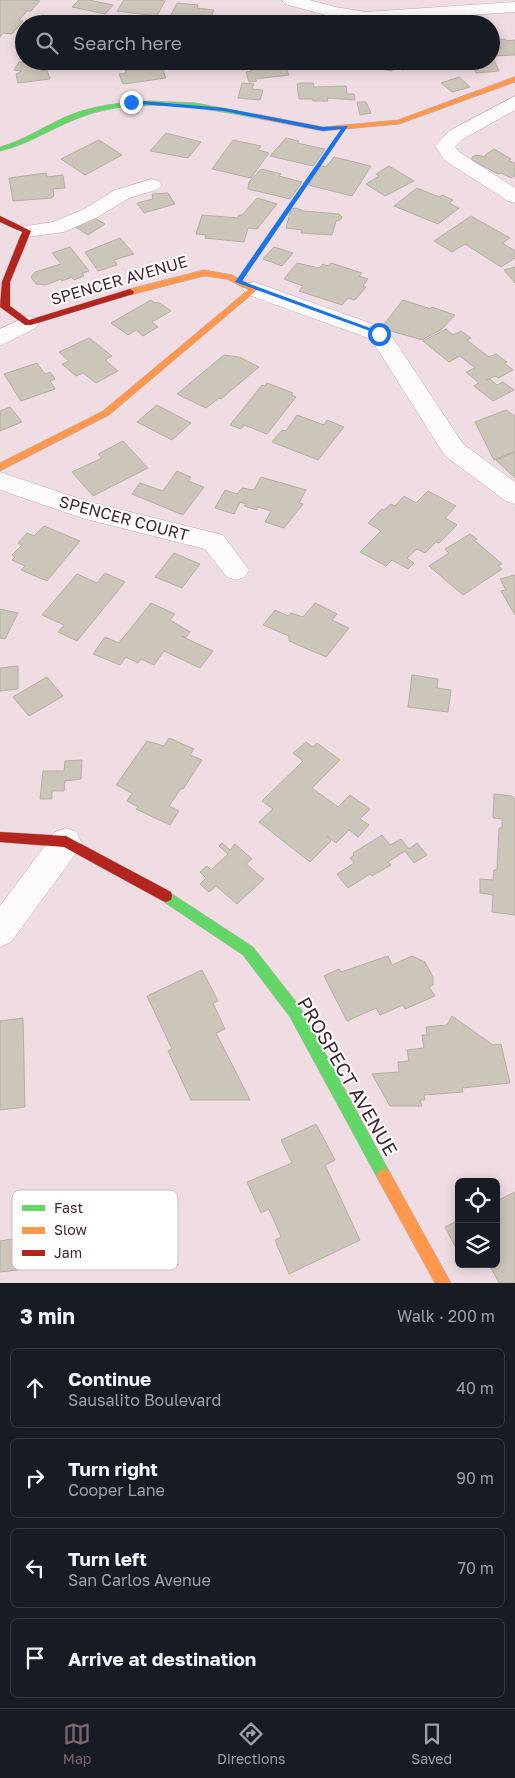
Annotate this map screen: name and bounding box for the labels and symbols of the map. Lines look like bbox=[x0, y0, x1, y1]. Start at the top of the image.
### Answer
route end bbox=[120, 91, 143, 114]
street label: SPENCER AVENUE bbox=[48, 251, 190, 309]
route start bbox=[368, 323, 391, 346]
street label: SPENCER COURT bbox=[57, 491, 191, 545]
street label: PROSPECT AVENUE bbox=[293, 992, 403, 1160]
legend bbox=[12, 1190, 178, 1270]
text: Fast bbox=[54, 1199, 83, 1216]
text: Slow bbox=[54, 1221, 87, 1238]
text: Jam bbox=[54, 1244, 82, 1261]

